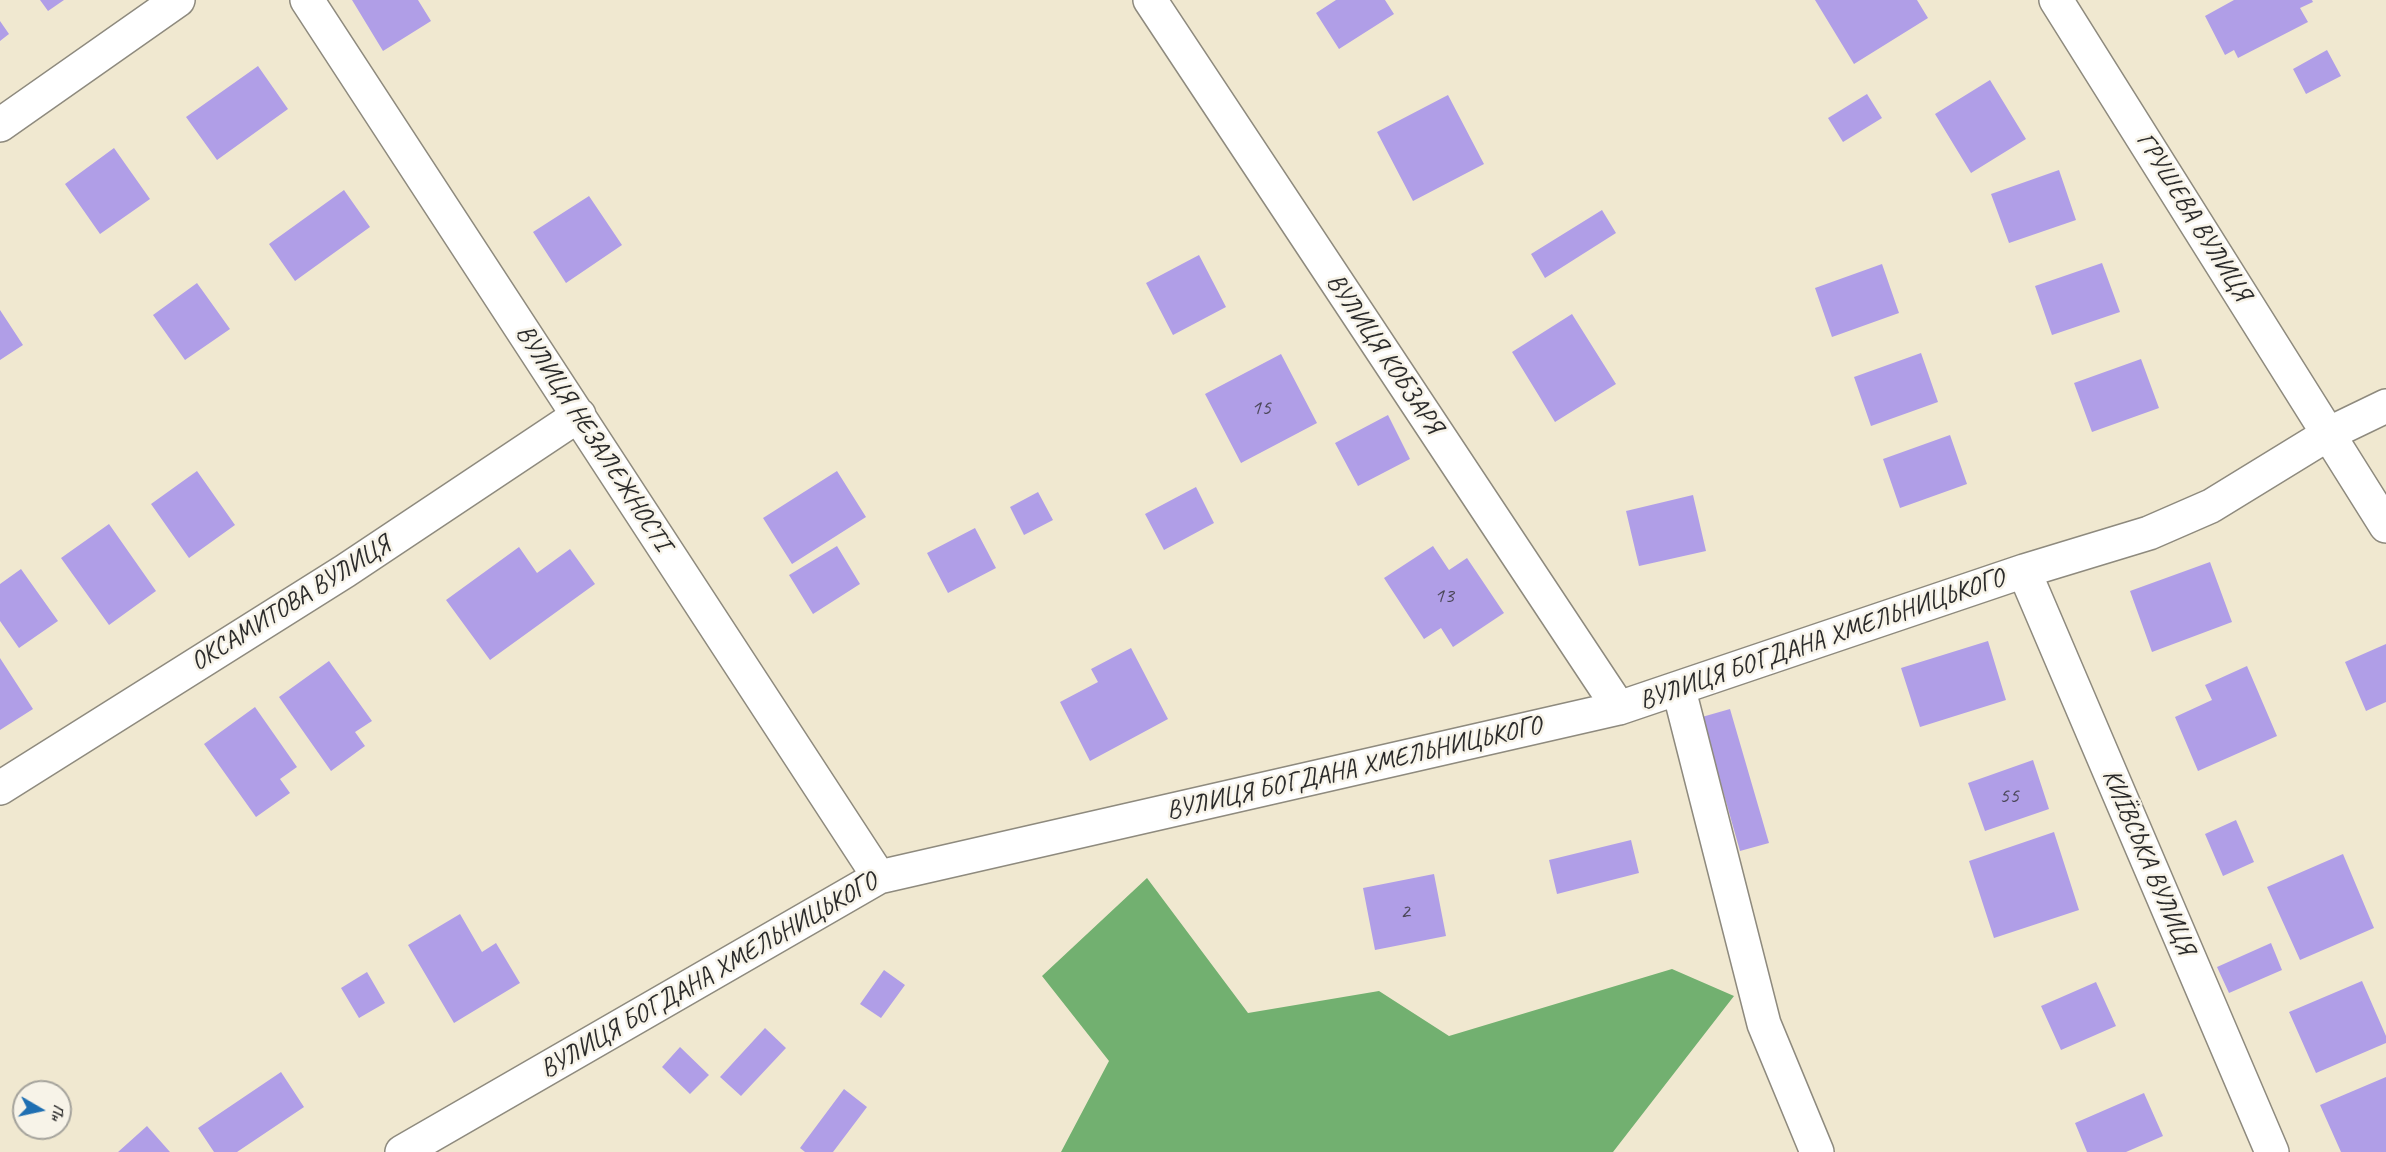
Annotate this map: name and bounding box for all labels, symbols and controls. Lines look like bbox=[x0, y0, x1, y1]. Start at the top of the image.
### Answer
street label: ГРУШЕВА ВУЛИЦЯ bbox=[2129, 127, 2257, 307]
street label: ВУЛИЦЯ КОБЗАРЯ bbox=[1319, 268, 1449, 440]
street label: ВУЛИЦЯ НЕЗАЛЕЖНОСТІ bbox=[508, 319, 678, 557]
house number: 15 bbox=[1251, 395, 1271, 421]
street label: ОКСАМИТОВА ВУЛИЦЯ bbox=[185, 530, 397, 678]
street label: ВУЛИЦЯ БОГДАНА ХМЕЛЬНИЦЬКОГО bbox=[1635, 563, 2009, 717]
house number: 13 bbox=[1434, 583, 1454, 609]
street label: ВУЛИЦЯ БОГДАНА ХМЕЛЬНИЦЬКОГО bbox=[1163, 711, 1545, 827]
street label: КИЇВСЬКА ВУЛИЦЯ bbox=[2095, 765, 2201, 959]
house number: 55 bbox=[1999, 783, 2019, 809]
street label: ВУЛИЦЯ БОГДАНА ХМЕЛЬНИЦЬКОГО bbox=[535, 867, 883, 1085]
house number: 2 bbox=[1400, 899, 1410, 925]
north arrow bbox=[12, 1080, 72, 1140]
text: Пн bbox=[47, 1103, 69, 1122]

